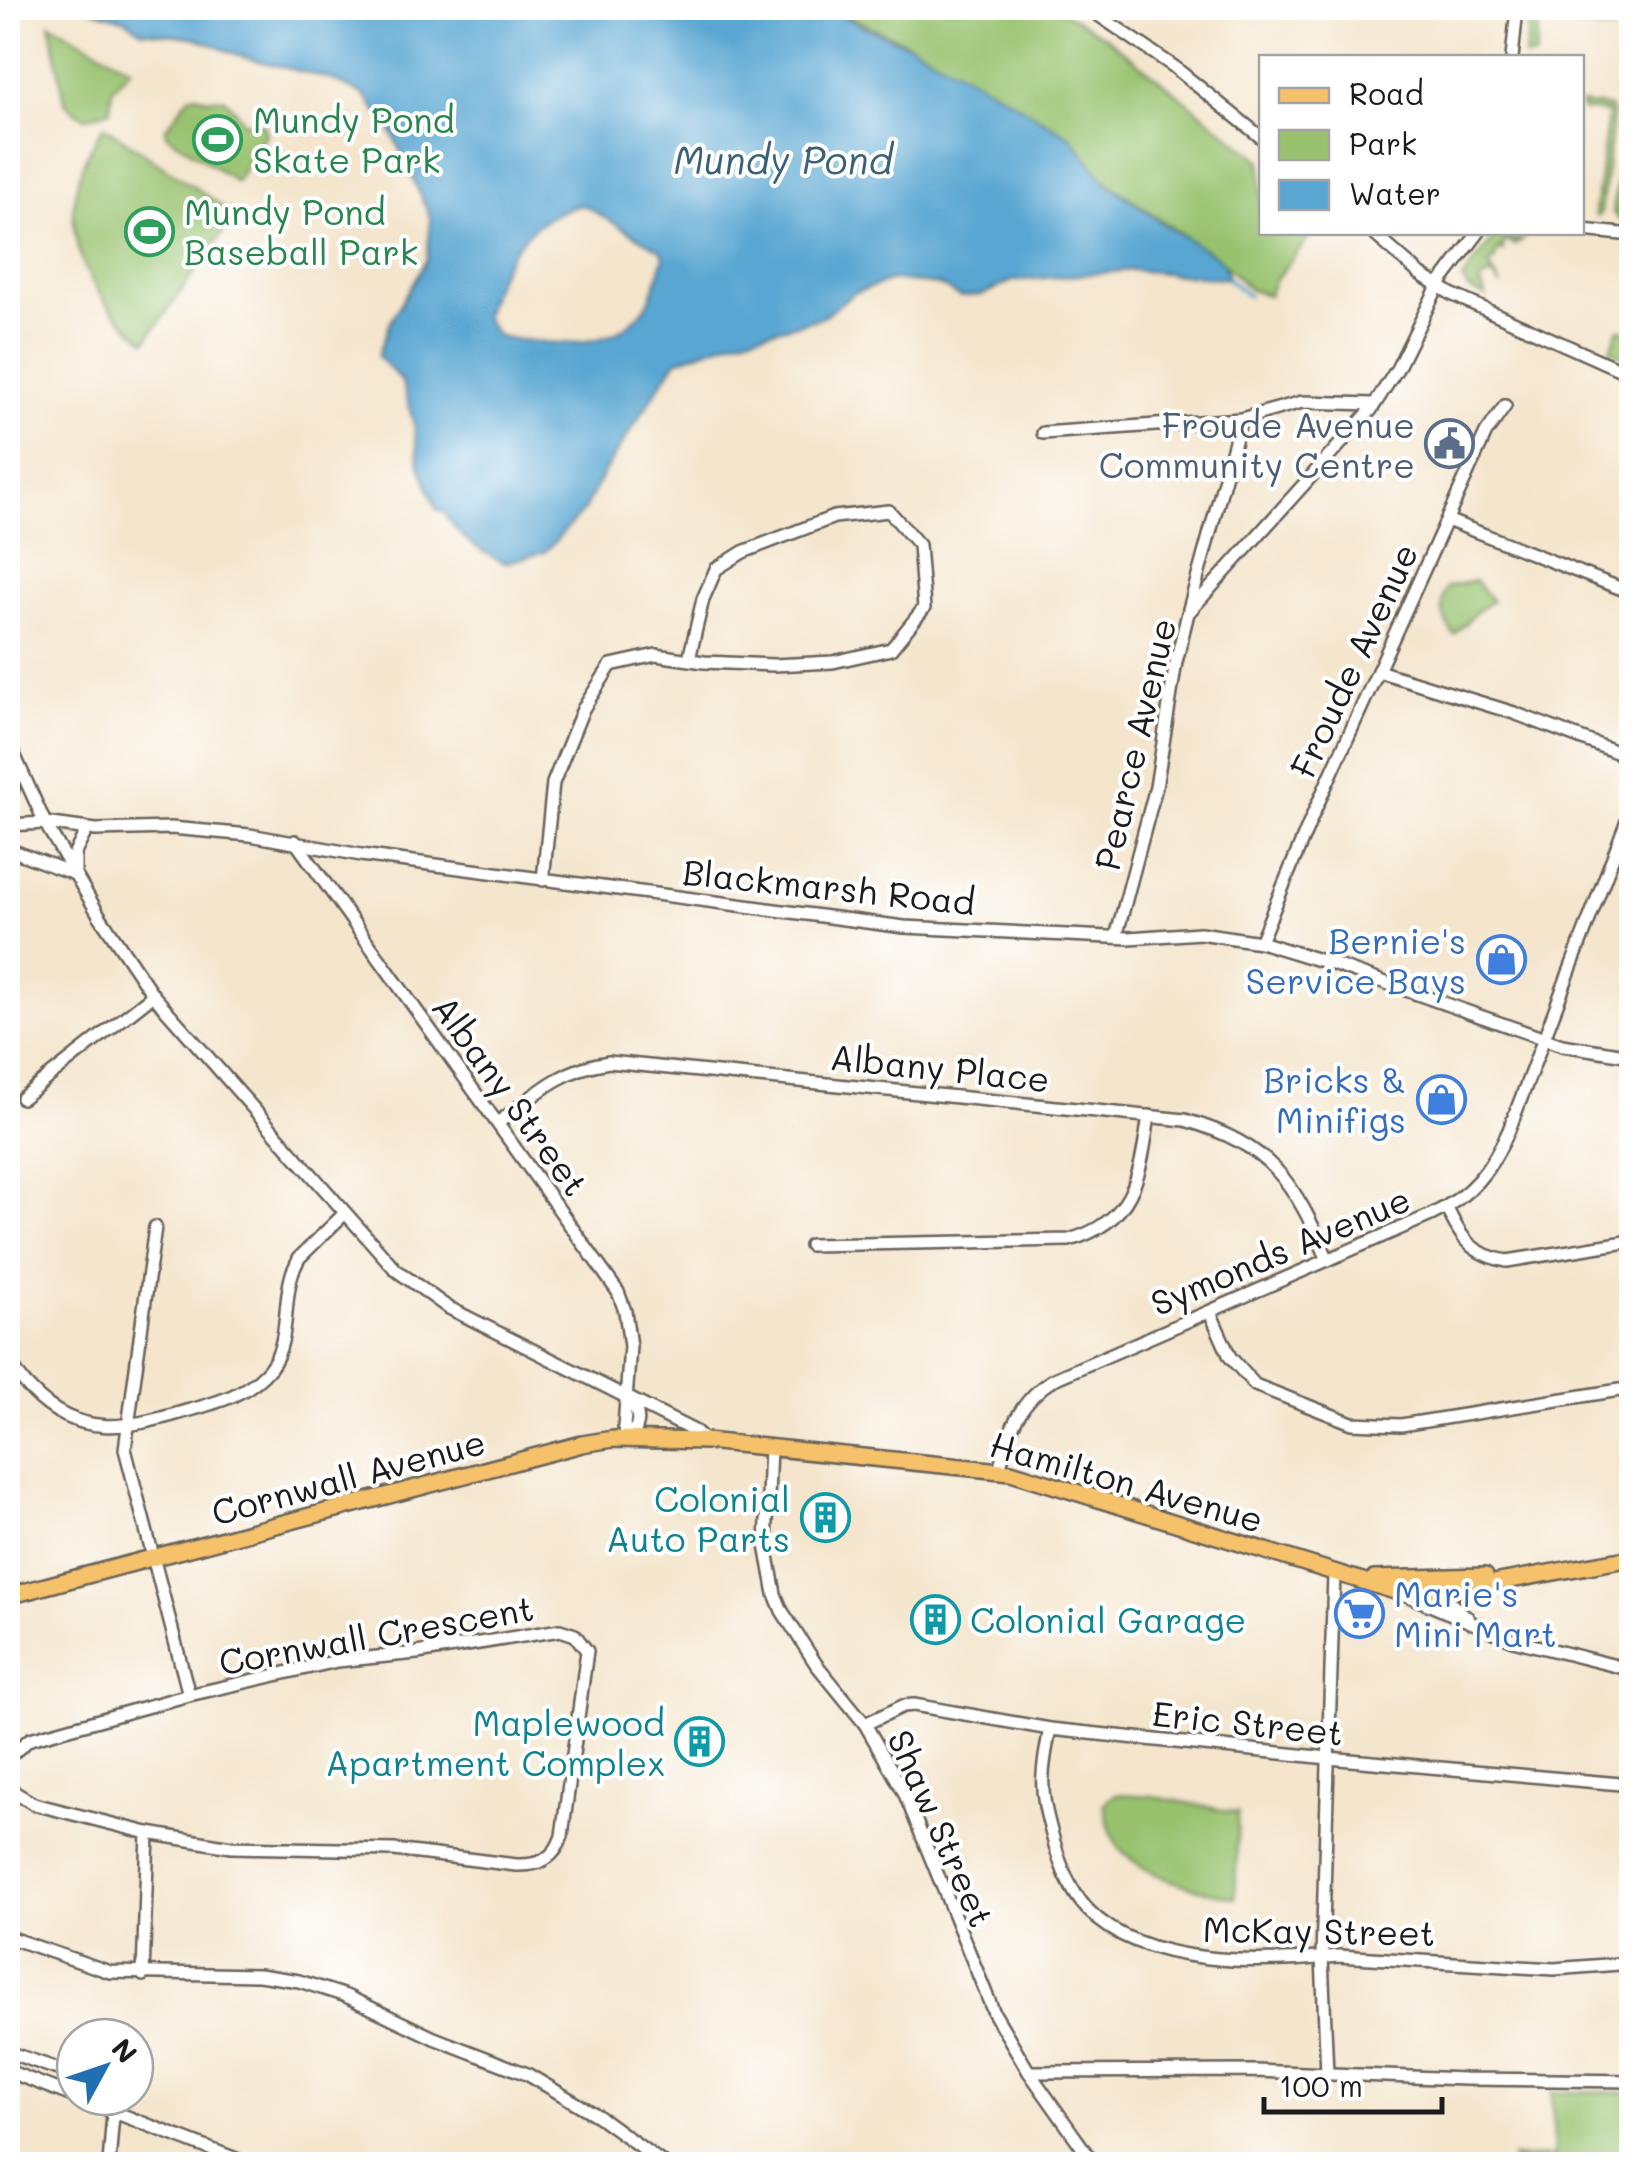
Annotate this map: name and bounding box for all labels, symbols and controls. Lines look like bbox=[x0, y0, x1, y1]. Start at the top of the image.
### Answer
legend bbox=[1259, 55, 1584, 235]
text: Road bbox=[1349, 73, 1424, 113]
place label: Mundy Pond Skate Park bbox=[253, 96, 455, 182]
sports icon: Mundy Pond Skate Park bbox=[192, 113, 244, 165]
text: Park bbox=[1349, 123, 1417, 163]
water label: Mundy Pond bbox=[673, 134, 894, 184]
text: Water bbox=[1349, 173, 1441, 213]
place label: Mundy Pond Baseball Park bbox=[184, 188, 418, 274]
sports icon: Mundy Pond Baseball Park bbox=[123, 205, 175, 257]
place label: Froude Avenue Community Centre bbox=[1099, 401, 1415, 487]
public building icon: Froude Avenue Community Centre bbox=[1424, 418, 1476, 470]
street label: Froude Avenue bbox=[1279, 536, 1427, 784]
street label: Pearce Avenue bbox=[1083, 614, 1185, 874]
street label: Blackmarsh Road bbox=[680, 848, 978, 924]
place label: Bernie's Service Bays bbox=[1246, 917, 1466, 1003]
shop icon: Bernie's Service Bays bbox=[1475, 934, 1527, 986]
street label: Albany Street bbox=[423, 985, 599, 1205]
street label: Albany Place bbox=[828, 1033, 1052, 1101]
place label: Bricks & Minifigs bbox=[1263, 1056, 1406, 1142]
shop icon: Bricks & Minifigs bbox=[1415, 1073, 1467, 1125]
street label: Symonds Avenue bbox=[1143, 1175, 1417, 1325]
street label: Cornwall Avenue bbox=[206, 1417, 490, 1535]
street label: Hamilton Avenue bbox=[985, 1420, 1269, 1542]
place label: Colonial Auto Parts bbox=[606, 1475, 790, 1561]
building icon: Colonial Auto Parts bbox=[799, 1492, 851, 1544]
place label: Marie's Mini Mart bbox=[1394, 1570, 1557, 1656]
street label: Cornwall Crescent bbox=[215, 1584, 537, 1684]
supermarket icon: Marie's Mini Mart bbox=[1333, 1587, 1385, 1639]
building icon: Colonial Garage bbox=[909, 1593, 961, 1645]
place label: Colonial Garage bbox=[970, 1596, 1246, 1642]
street label: Eric Street bbox=[1150, 1689, 1346, 1755]
place label: Maplewood Apartment Complex bbox=[325, 1699, 665, 1785]
building icon: Maplewood Apartment Complex bbox=[674, 1716, 726, 1768]
street label: Shaw Street bbox=[878, 1722, 1006, 1934]
street label: McKay Street bbox=[1202, 1905, 1436, 1955]
north arrow bbox=[55, 2017, 155, 2117]
text: N bbox=[104, 2031, 146, 2070]
scale bar bbox=[1264, 2052, 1442, 2114]
text: 100 m bbox=[1279, 2065, 1363, 2105]

